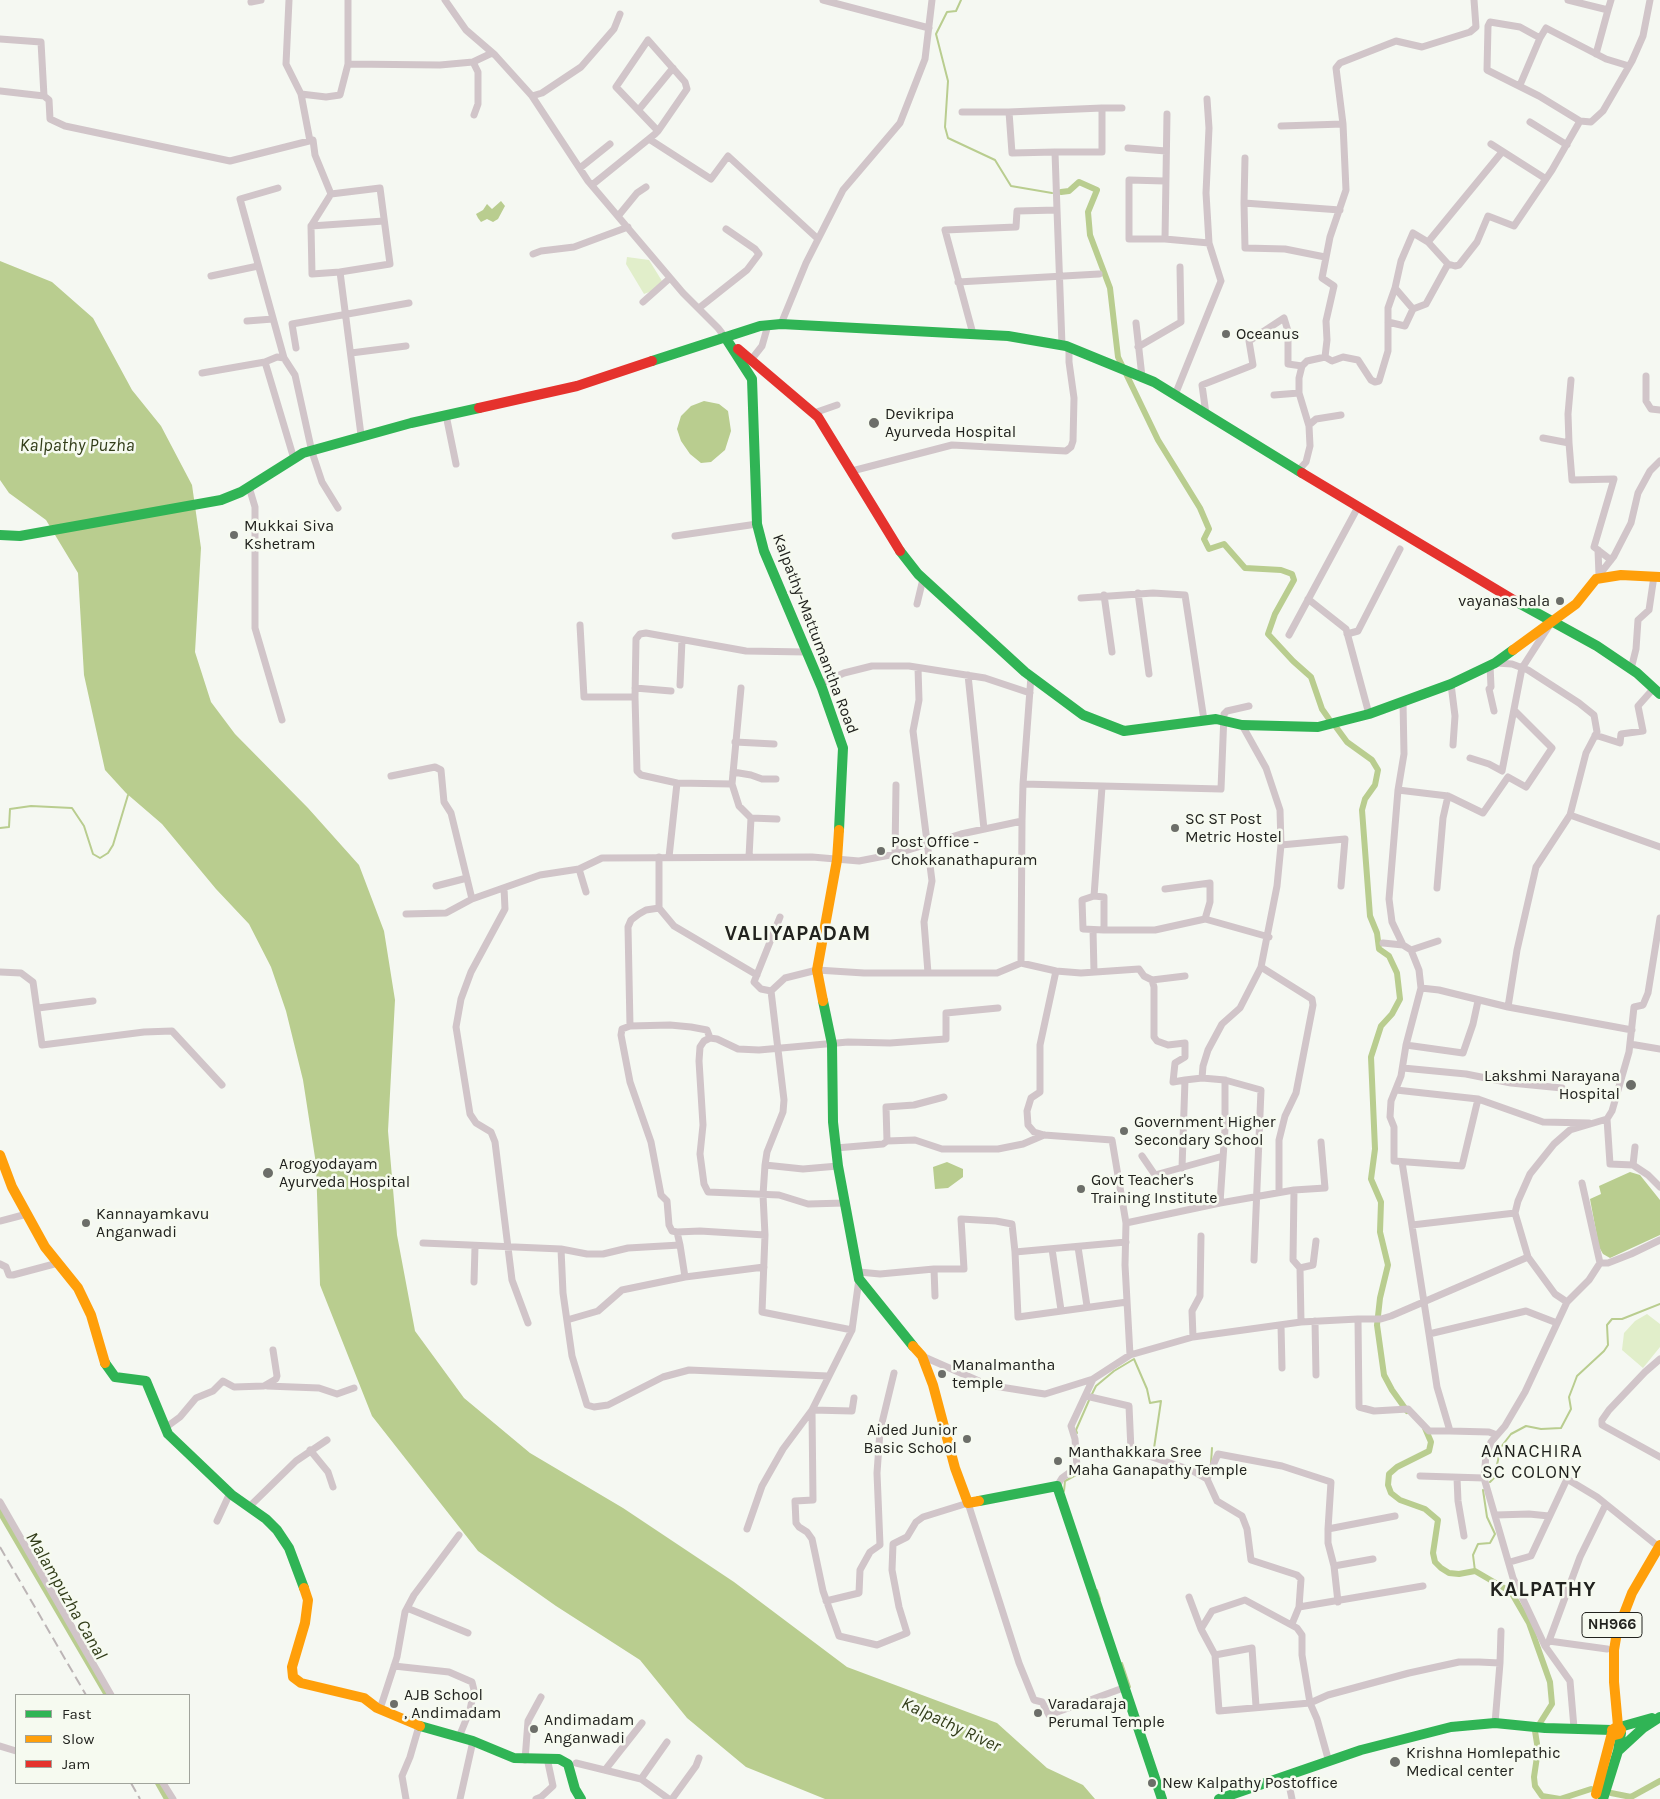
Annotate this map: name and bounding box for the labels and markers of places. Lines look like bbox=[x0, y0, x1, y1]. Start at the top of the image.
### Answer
place label: Oceanus bbox=[1236, 324, 1299, 344]
marker: Oceanus bbox=[1220, 328, 1232, 340]
place label: Devikripa Ayurveda Hospital bbox=[885, 404, 1016, 442]
marker: Devikripa Ayurveda Hospital bbox=[867, 416, 881, 430]
place label: Mukkai Siva Kshetram bbox=[244, 516, 334, 554]
marker: Mukkai Siva Kshetram bbox=[228, 529, 240, 541]
place label: vayanashala bbox=[1458, 591, 1550, 611]
marker: vayanashala bbox=[1554, 595, 1566, 607]
place label: SC ST Post Metric Hostel bbox=[1185, 809, 1282, 847]
marker: SC ST Post Metric Hostel bbox=[1169, 822, 1181, 834]
place label: Post Office - Chokkanathapuram bbox=[891, 832, 1038, 870]
marker: Post Office - Chokkanathapuram bbox=[875, 845, 887, 857]
place label: Lakshmi Narayana Hospital bbox=[1484, 1066, 1620, 1104]
marker: Lakshmi Narayana Hospital bbox=[1624, 1078, 1638, 1092]
place label: Government Higher Secondary School bbox=[1134, 1112, 1276, 1150]
marker: Government Higher Secondary School bbox=[1118, 1125, 1130, 1137]
place label: Arogyodayam Ayurveda Hospital bbox=[279, 1154, 410, 1192]
marker: Arogyodayam Ayurveda Hospital bbox=[261, 1166, 275, 1180]
place label: Govt Teacher's Training Institute bbox=[1091, 1170, 1217, 1208]
marker: Govt Teacher's Training Institute bbox=[1075, 1183, 1087, 1195]
place label: Kannayamkavu Anganwadi bbox=[96, 1204, 209, 1242]
marker: Kannayamkavu Anganwadi bbox=[80, 1217, 92, 1229]
place label: Manalmantha temple bbox=[952, 1355, 1055, 1393]
marker: Manalmantha temple bbox=[936, 1368, 948, 1380]
place label: Aided Junior Basic School bbox=[863, 1420, 957, 1458]
marker: Aided Junior Basic School bbox=[961, 1433, 973, 1445]
place label: Manthakkara Sree Maha Ganapathy Temple bbox=[1068, 1442, 1247, 1480]
marker: Manthakkara Sree Maha Ganapathy Temple bbox=[1052, 1455, 1064, 1467]
place label: AJB School , Andimadam bbox=[404, 1685, 501, 1723]
place label: Varadaraja Perumal Temple bbox=[1048, 1694, 1165, 1732]
marker: AJB School , Andimadam bbox=[388, 1698, 400, 1710]
marker: Varadaraja Perumal Temple bbox=[1032, 1707, 1044, 1719]
place label: Andimadam Anganwadi bbox=[544, 1710, 634, 1748]
marker: Andimadam Anganwadi bbox=[528, 1723, 540, 1735]
place label: Krishna Homlepathic Medical center bbox=[1406, 1743, 1561, 1781]
marker: Krishna Homlepathic Medical center bbox=[1388, 1755, 1402, 1769]
place label: New Kalpathy Postoffice bbox=[1162, 1773, 1338, 1793]
marker: New Kalpathy Postoffice bbox=[1146, 1777, 1158, 1789]

